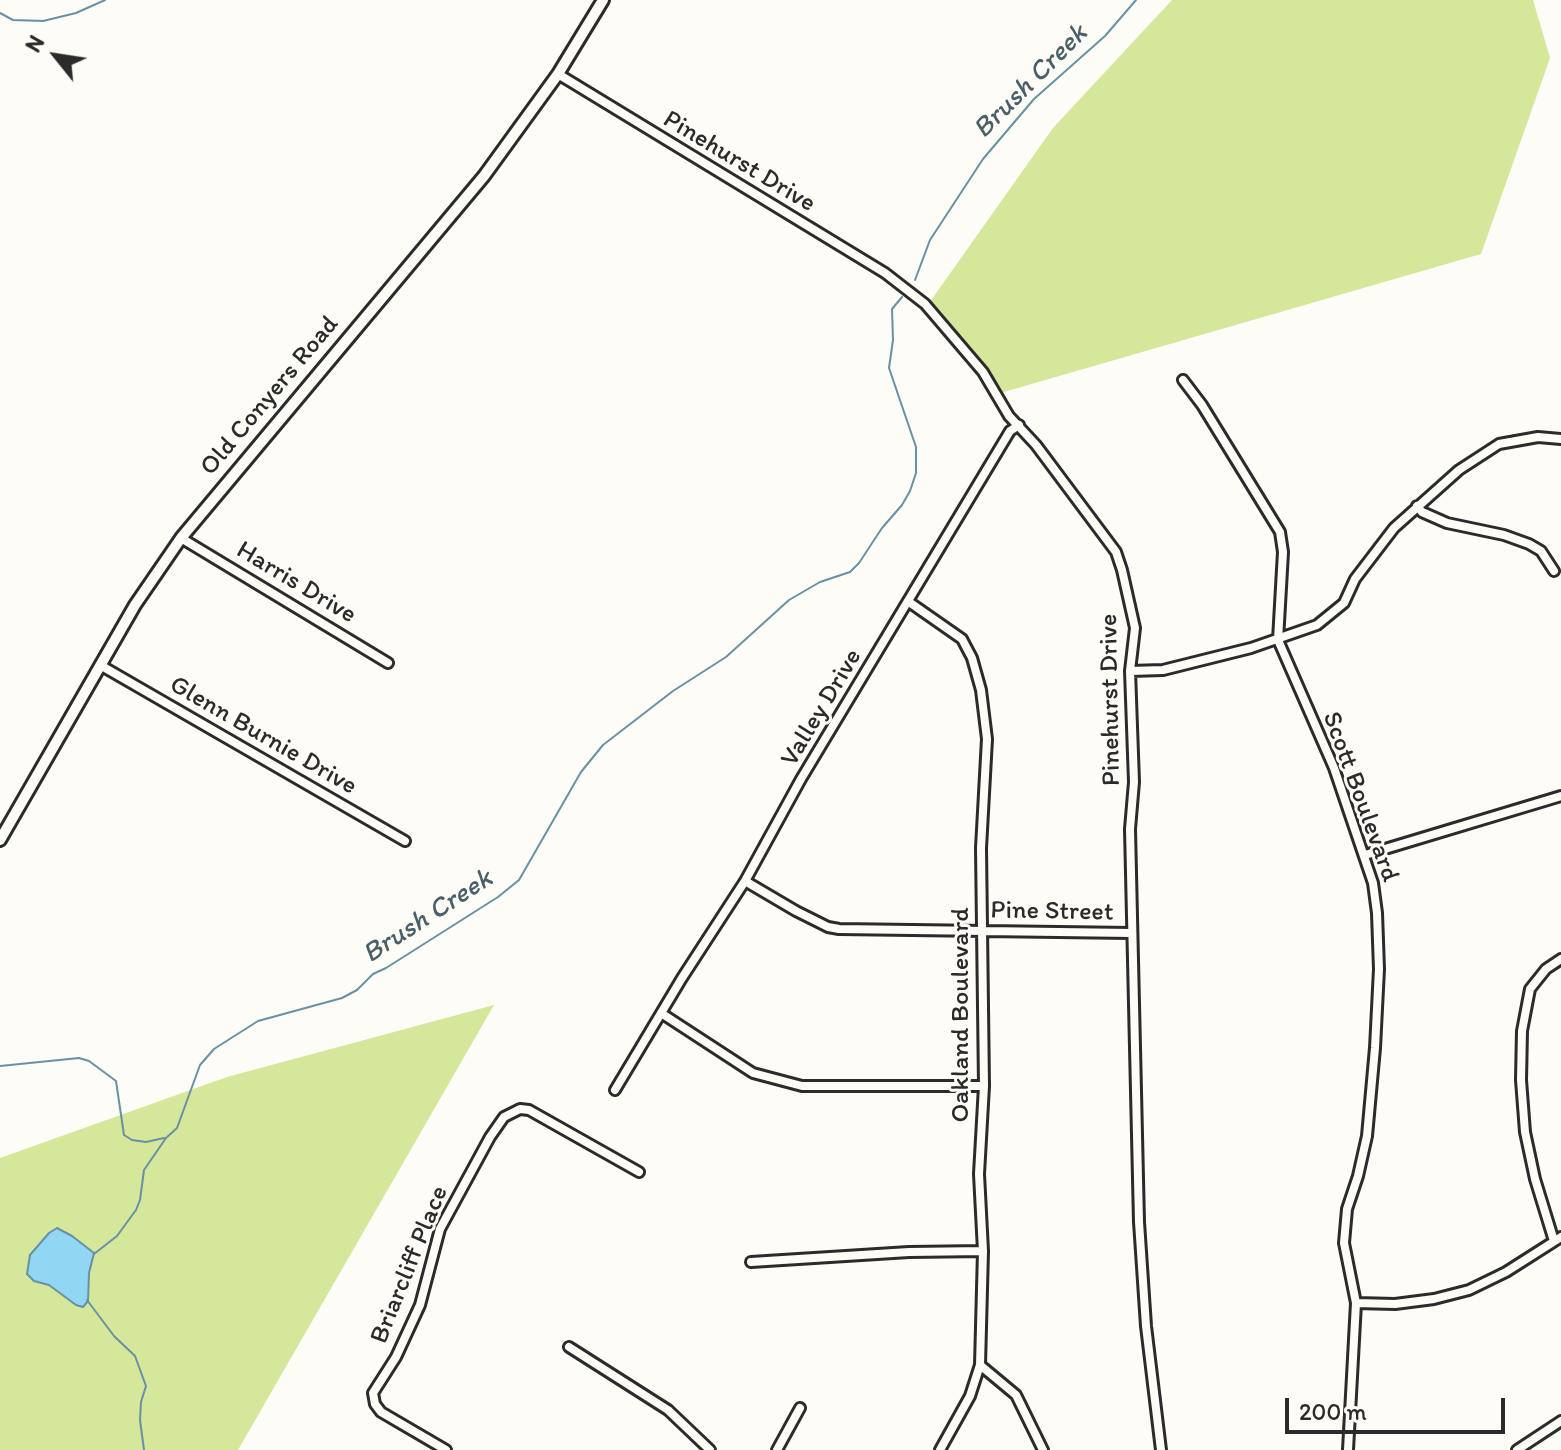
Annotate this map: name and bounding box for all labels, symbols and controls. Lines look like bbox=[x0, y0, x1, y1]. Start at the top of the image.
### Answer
north arrow bbox=[16, 16, 96, 96]
water label: Brush Creek bbox=[967, 18, 1095, 146]
text: N bbox=[19, 31, 50, 57]
street label: Pinehurst Drive bbox=[657, 104, 821, 220]
street label: Old Conyers Road bbox=[194, 310, 346, 482]
street label: Harris Drive bbox=[230, 535, 362, 631]
street label: Pinehurst Drive bbox=[1094, 614, 1128, 786]
street label: Valley Drive bbox=[775, 644, 869, 772]
street label: Glenn Burnie Drive bbox=[164, 670, 362, 802]
street label: Scott Boulevard bbox=[1315, 708, 1405, 886]
water label: Brush Creek bbox=[357, 863, 499, 971]
street label: Pine Street bbox=[990, 895, 1114, 929]
street label: Oakland Boulevard bbox=[945, 907, 977, 1123]
street label: Briarcliff Place bbox=[364, 1182, 456, 1348]
scale bar bbox=[1289, 1382, 1509, 1432]
text: 200 m bbox=[1299, 1397, 1367, 1426]

